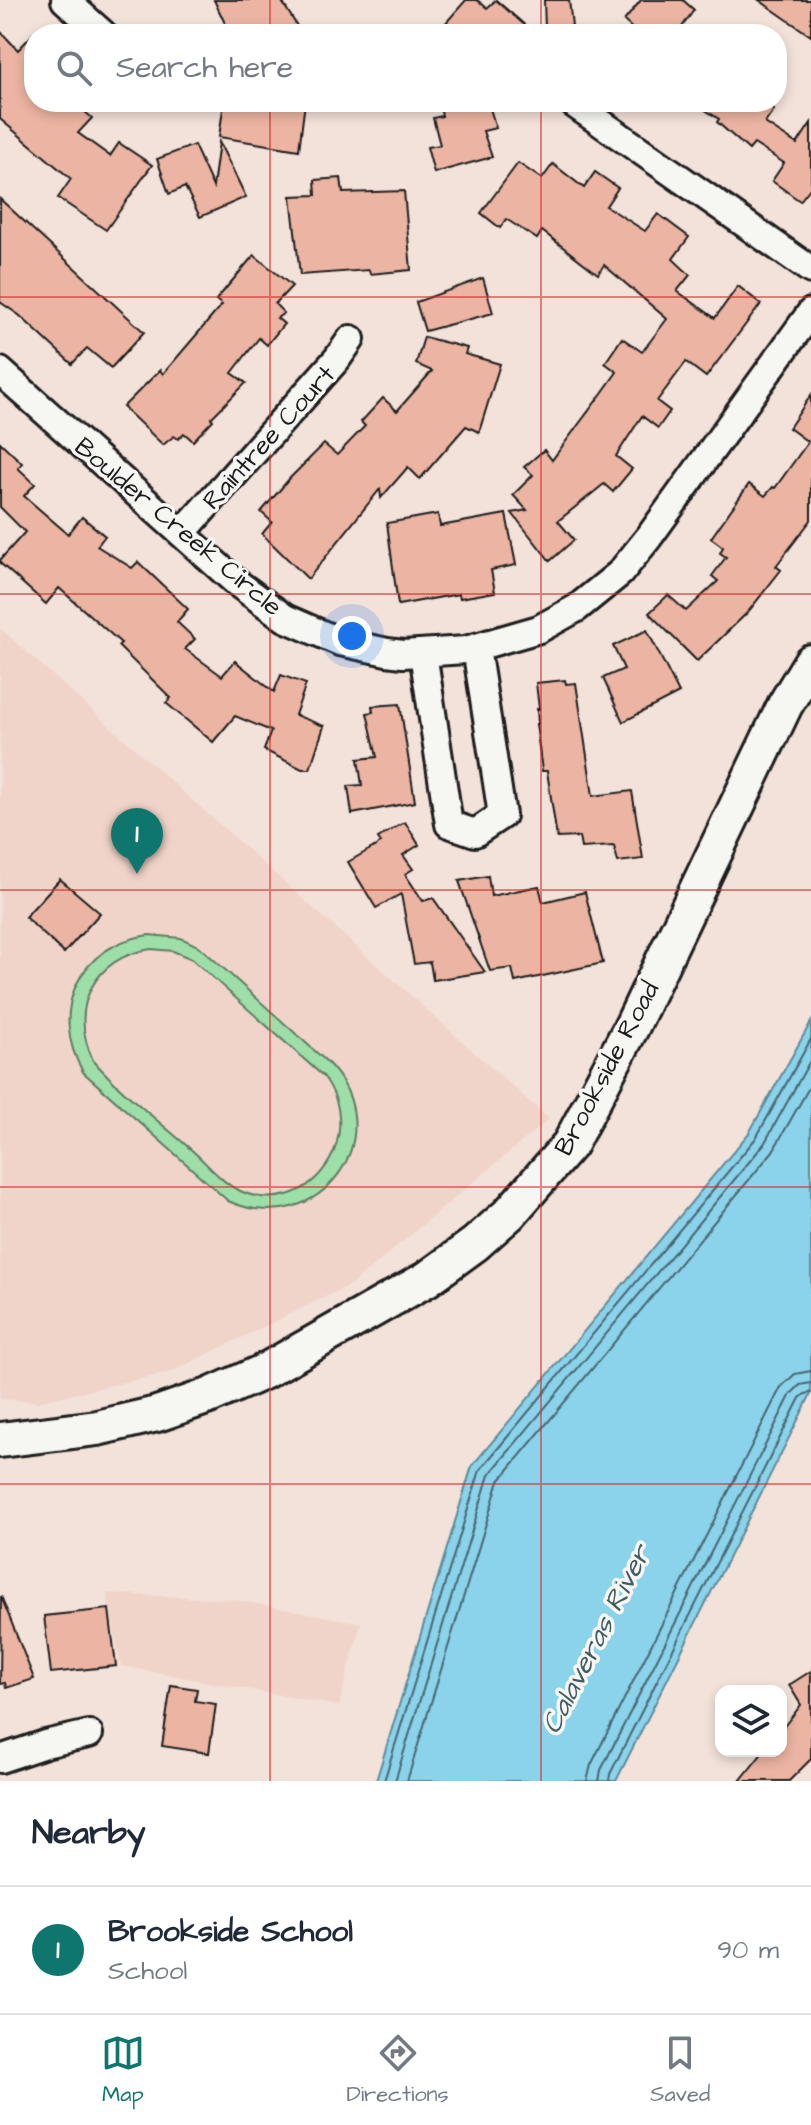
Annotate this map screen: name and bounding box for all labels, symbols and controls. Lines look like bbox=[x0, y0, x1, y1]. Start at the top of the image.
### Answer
search box bbox=[24, 24, 787, 112]
icon: search bbox=[52, 46, 96, 90]
text: Search here bbox=[116, 47, 293, 89]
street label: Raintree Court bbox=[194, 357, 344, 518]
street label: Boulder Creek Circle bbox=[67, 429, 290, 624]
your location bbox=[332, 616, 372, 656]
pin: 1 bbox=[111, 808, 163, 874]
street label: Brookside Road bbox=[546, 975, 668, 1162]
water label: Calaveras River bbox=[532, 1536, 662, 1741]
map controls bbox=[715, 1685, 787, 1757]
button: layers bbox=[715, 1685, 787, 1757]
text: Nearby bbox=[32, 1809, 146, 1857]
text: Brookside School bbox=[108, 1911, 353, 1953]
text: 1 bbox=[56, 1932, 60, 1968]
text: 90 m bbox=[717, 1932, 779, 1968]
text: School bbox=[108, 1953, 187, 1989]
tab: Map bbox=[101, 2031, 145, 2110]
tab: Directions bbox=[346, 2031, 449, 2110]
tab: Saved bbox=[650, 2031, 710, 2110]

